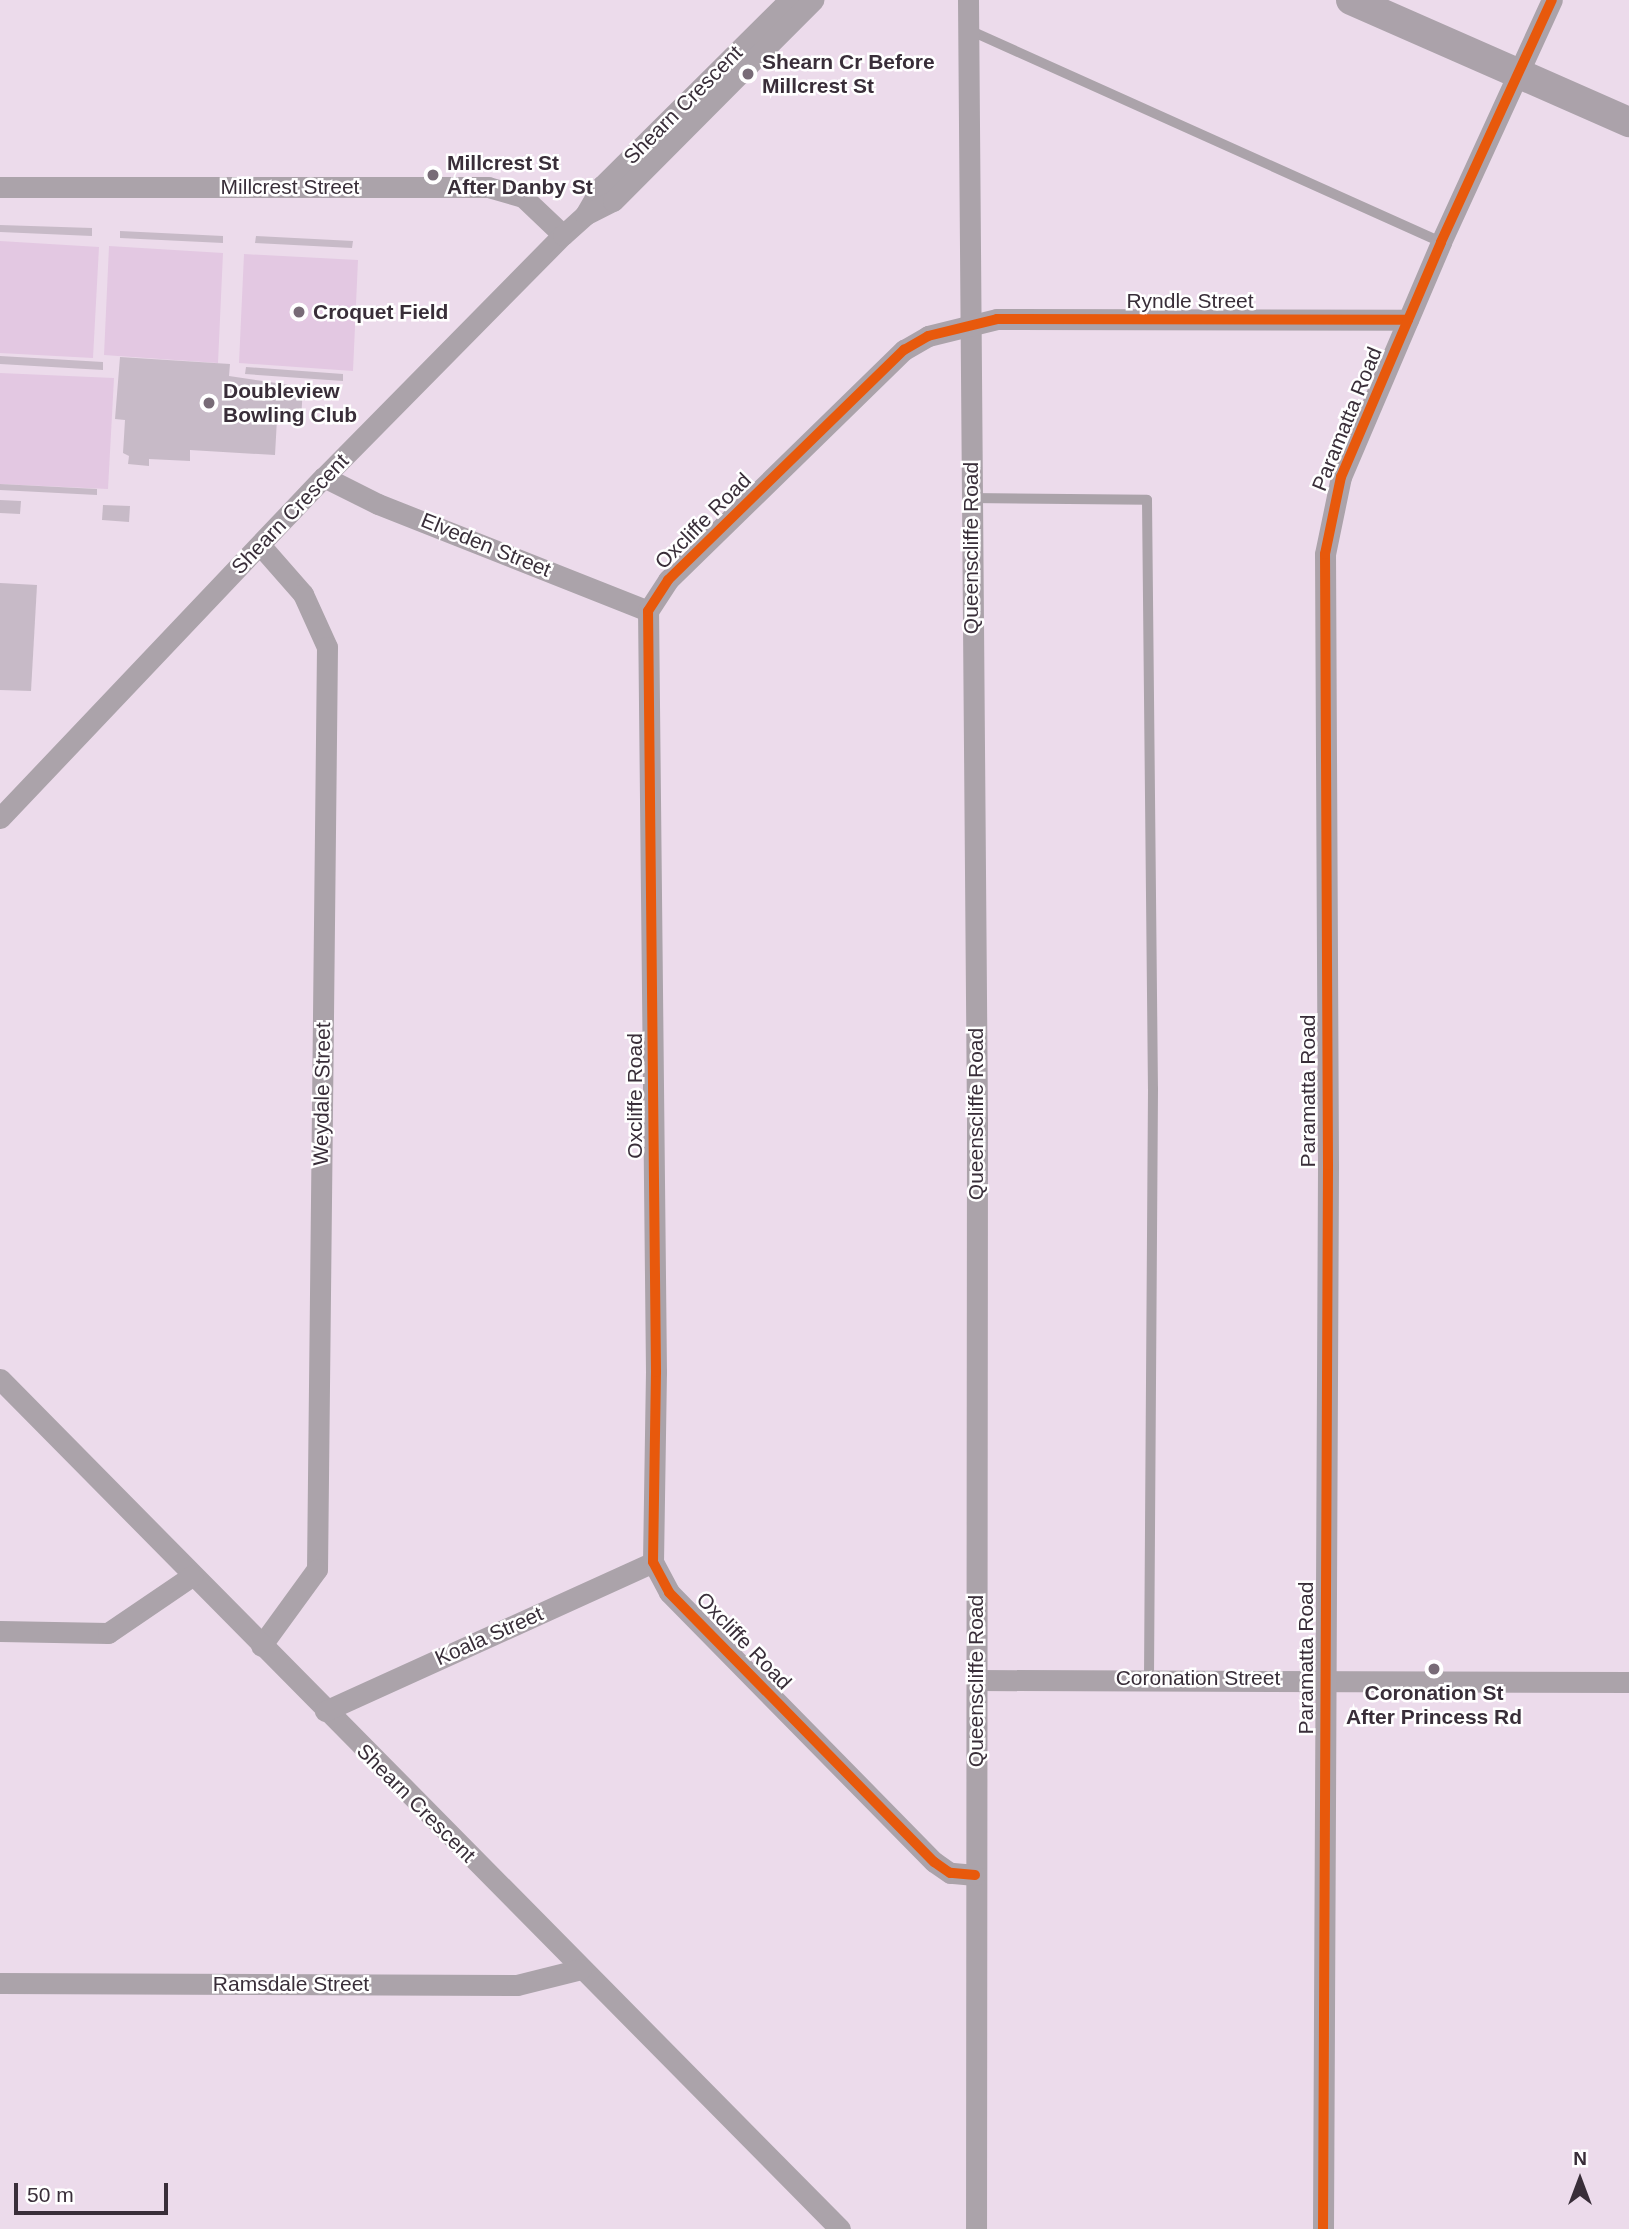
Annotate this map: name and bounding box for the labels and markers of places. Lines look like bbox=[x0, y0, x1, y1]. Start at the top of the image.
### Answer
place label: Shearn Cr Before Millcrest St bbox=[762, 49, 935, 99]
marker: Shearn Cr Before Millcrest St bbox=[740, 66, 756, 82]
place label: Millcrest St After Danby St bbox=[447, 150, 593, 200]
marker: Millcrest St After Danby St bbox=[425, 167, 441, 183]
place label: Croquet Field bbox=[313, 299, 448, 325]
marker: Croquet Field bbox=[291, 304, 307, 320]
place label: Doubleview Bowling Club bbox=[223, 378, 357, 428]
marker: Doubleview Bowling Club bbox=[201, 395, 217, 411]
marker: Coronation St After Princess Rd bbox=[1426, 1661, 1442, 1677]
place label: Coronation St After Princess Rd bbox=[1346, 1680, 1522, 1730]

